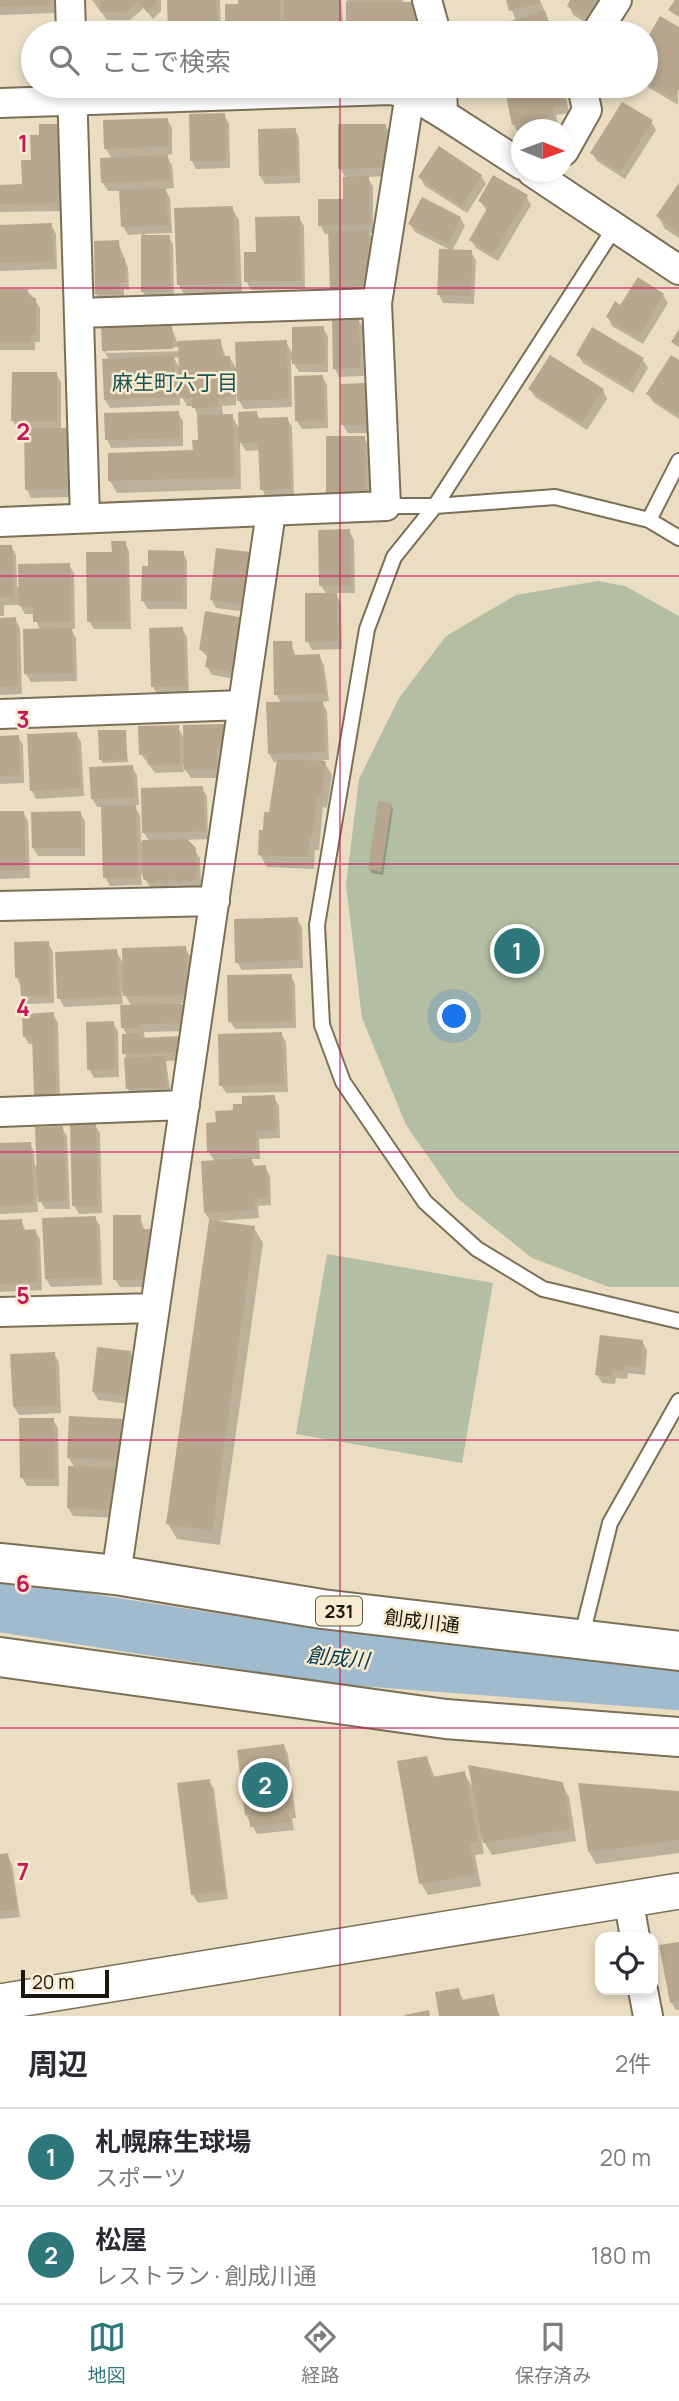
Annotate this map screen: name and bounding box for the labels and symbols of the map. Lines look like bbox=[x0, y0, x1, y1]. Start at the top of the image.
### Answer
north arrow bbox=[511, 119, 574, 182]
text: 1 bbox=[18, 127, 28, 159]
district label: 麻生町六丁目 bbox=[112, 368, 238, 396]
text: 2 bbox=[16, 415, 30, 447]
text: 3 bbox=[16, 703, 30, 735]
pin: 1 bbox=[494, 925, 540, 977]
text: 4 bbox=[16, 991, 30, 1023]
your location bbox=[437, 999, 471, 1033]
text: 5 bbox=[16, 1279, 30, 1311]
text: 6 bbox=[16, 1567, 30, 1599]
road number: 231 bbox=[316, 1596, 362, 1626]
street label: 創成川通 bbox=[383, 1603, 461, 1639]
water label: 創成川 bbox=[305, 1640, 373, 1674]
pin: 2 bbox=[242, 1759, 288, 1811]
text: 7 bbox=[17, 1855, 29, 1887]
scale bar bbox=[21, 1967, 108, 1999]

